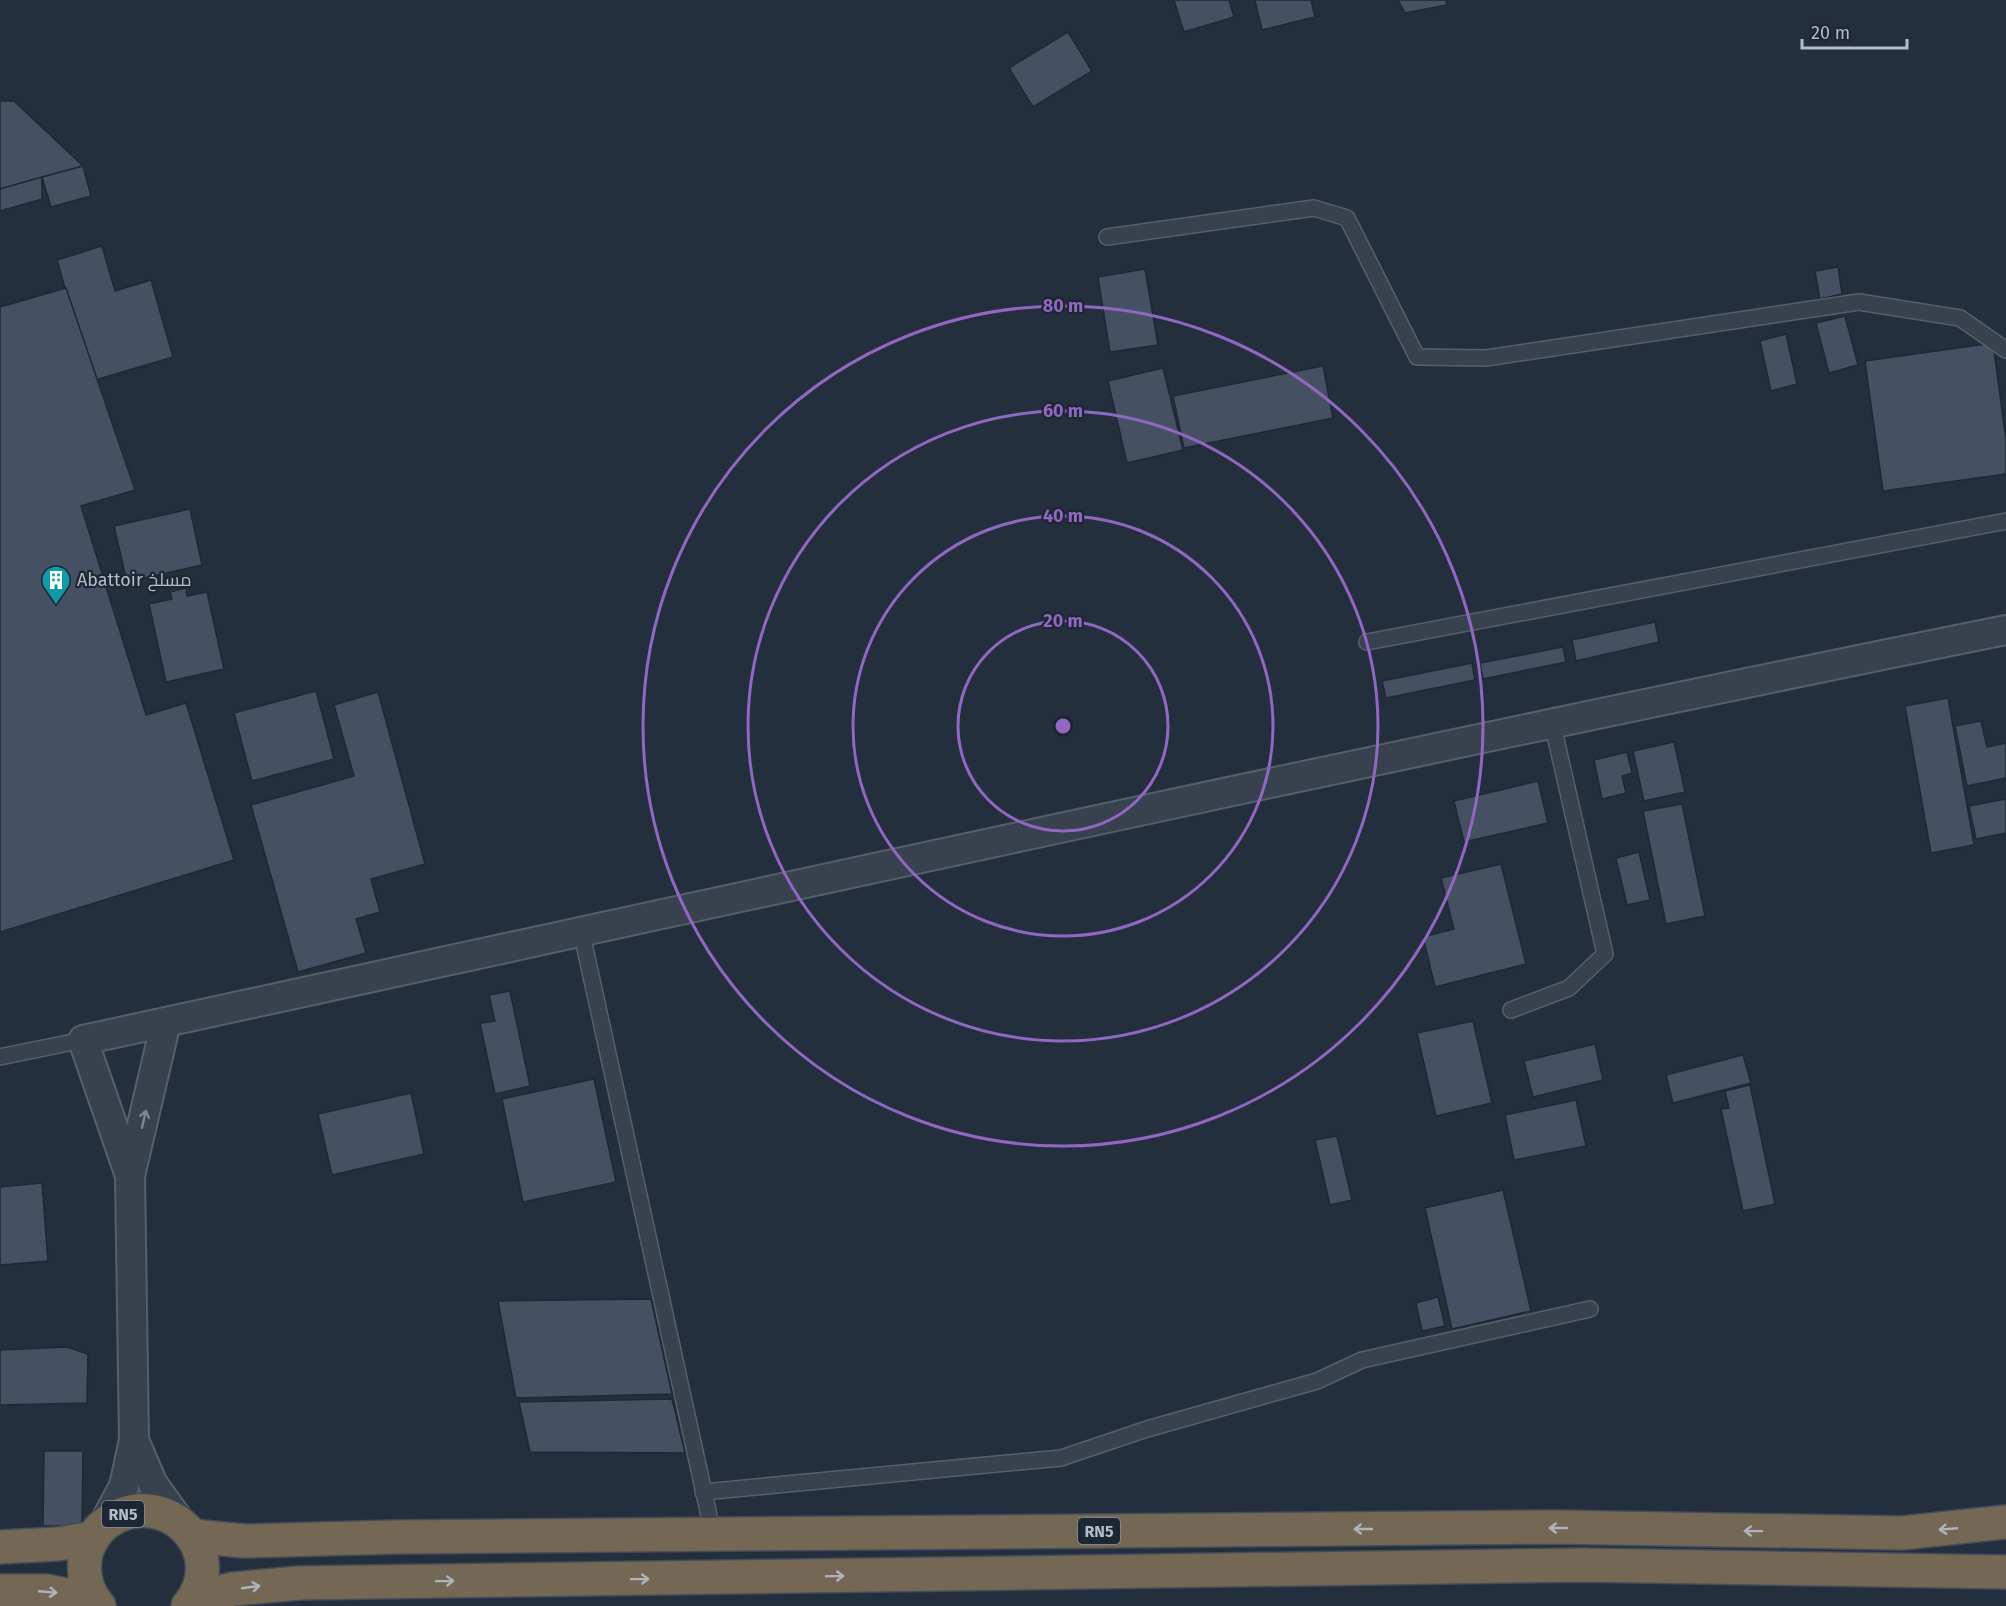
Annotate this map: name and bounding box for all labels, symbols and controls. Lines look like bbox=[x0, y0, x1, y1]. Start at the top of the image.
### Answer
scale bar bbox=[1802, 12, 1907, 50]
text: 20 m bbox=[1811, 22, 1850, 44]
text: 80 m bbox=[1043, 295, 1083, 317]
text: 60 m bbox=[1043, 400, 1083, 422]
text: 40 m bbox=[1043, 505, 1083, 527]
building icon: Abattoir مسلخ bbox=[40, 564, 72, 606]
place label: Abattoir مسلخ bbox=[77, 569, 192, 592]
text: 20 m bbox=[1043, 610, 1083, 632]
centre of rings bbox=[1053, 716, 1073, 736]
one-way arrow bbox=[138, 1110, 150, 1129]
road number: RN5 bbox=[102, 1501, 144, 1527]
road number: RN5 bbox=[1078, 1518, 1120, 1544]
one-way arrow bbox=[1549, 1522, 1569, 1533]
one-way arrow bbox=[1354, 1523, 1374, 1535]
one-way arrow bbox=[1938, 1524, 1958, 1535]
one-way arrow bbox=[1744, 1525, 1764, 1536]
one-way arrow bbox=[825, 1570, 845, 1582]
one-way arrow bbox=[630, 1573, 650, 1584]
one-way arrow bbox=[435, 1576, 455, 1587]
one-way arrow bbox=[240, 1581, 260, 1592]
one-way arrow bbox=[37, 1587, 57, 1598]

